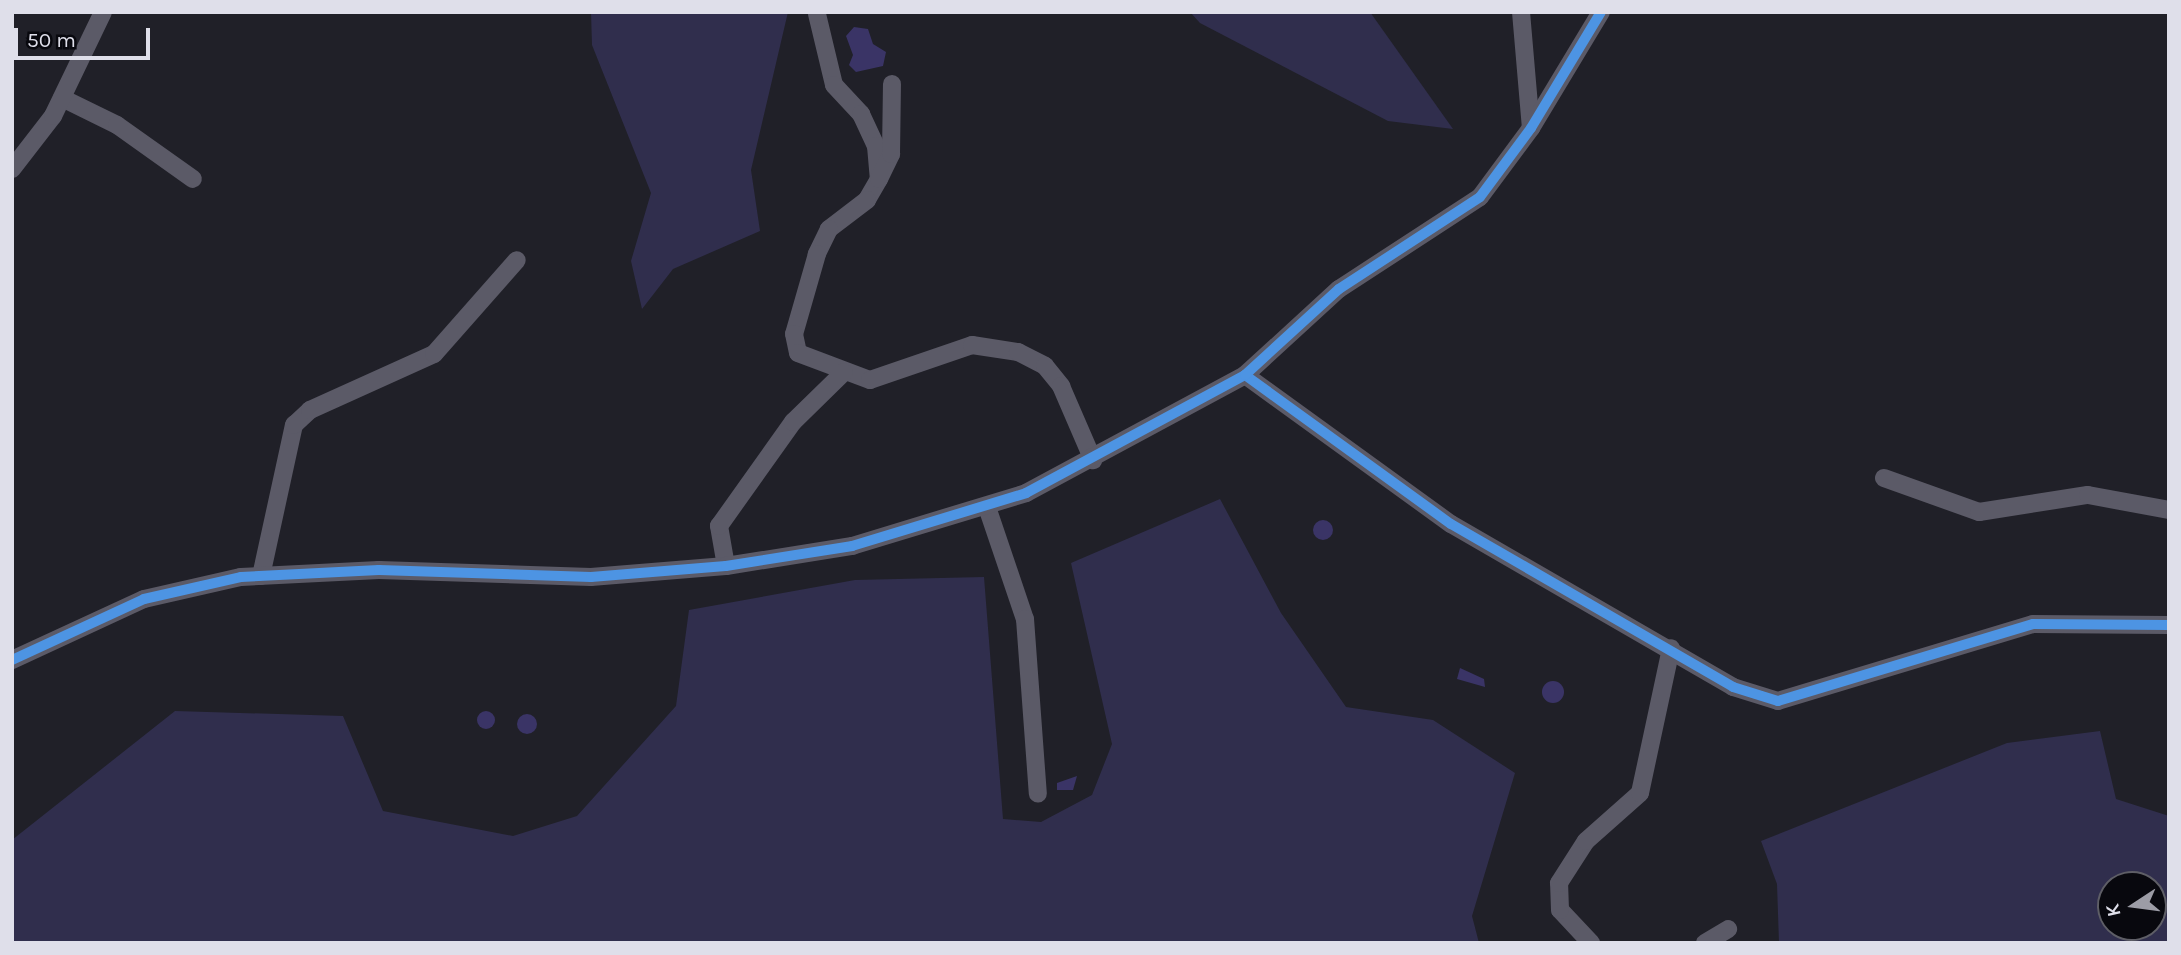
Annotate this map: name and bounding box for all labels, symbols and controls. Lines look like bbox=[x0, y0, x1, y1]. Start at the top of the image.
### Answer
scale bar bbox=[18, 14, 154, 58]
text: 50 m bbox=[27, 28, 76, 52]
north arrow bbox=[2097, 871, 2167, 941]
text: K bbox=[2101, 902, 2126, 919]

